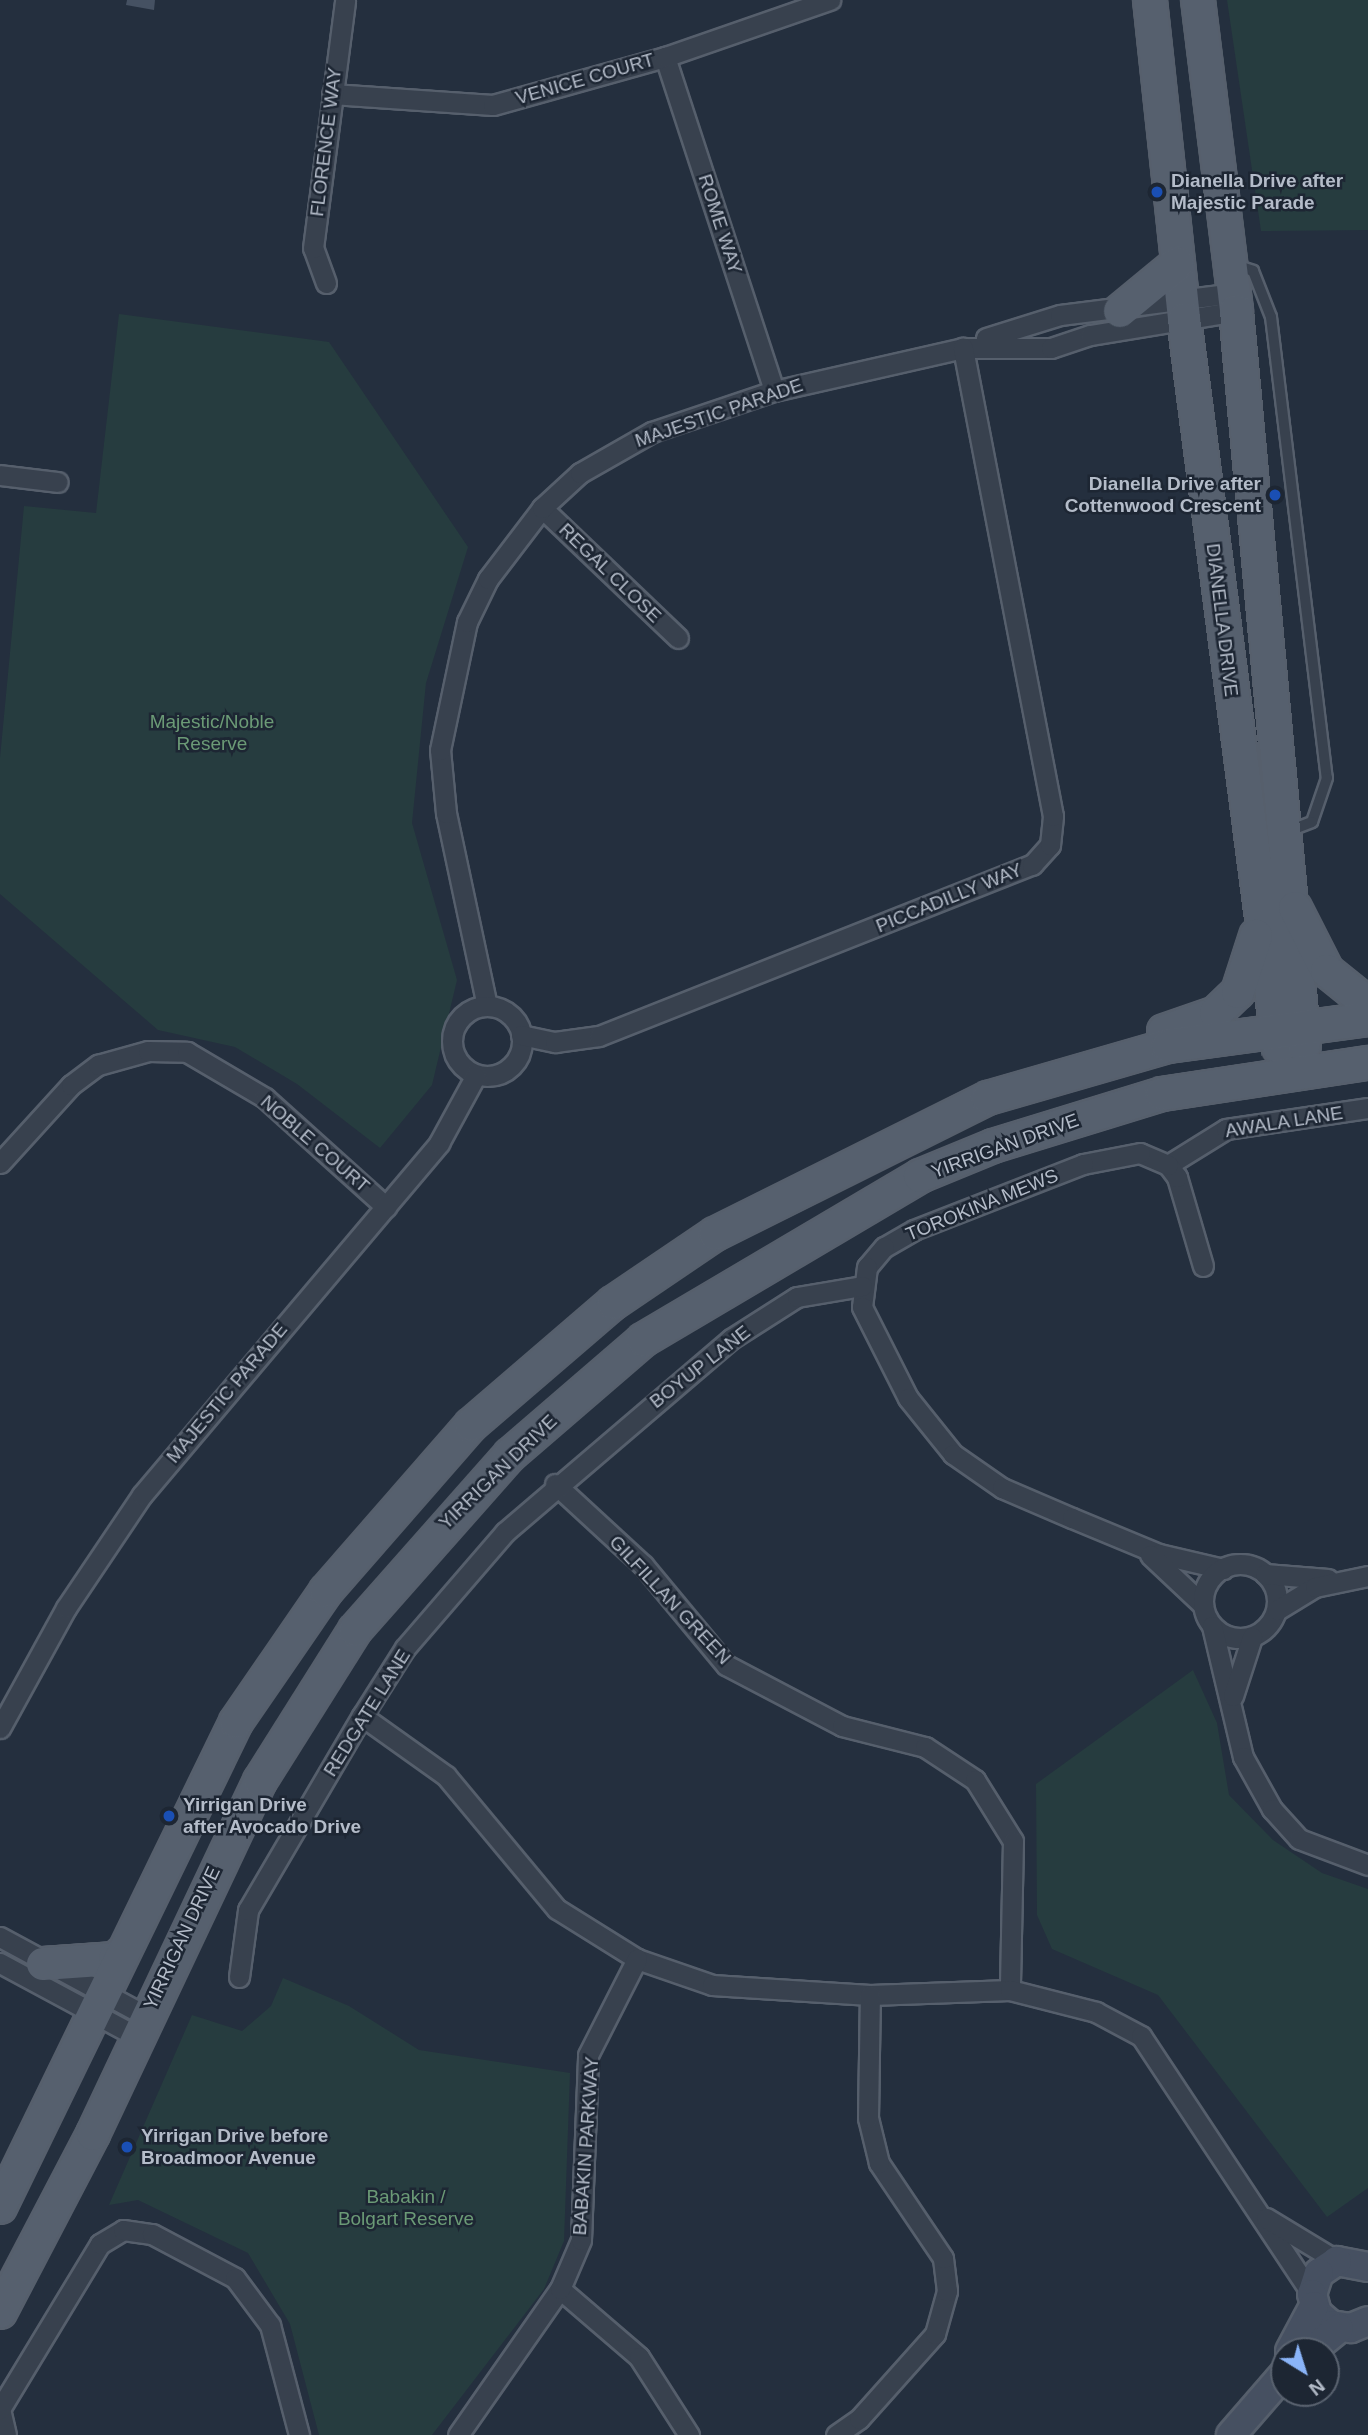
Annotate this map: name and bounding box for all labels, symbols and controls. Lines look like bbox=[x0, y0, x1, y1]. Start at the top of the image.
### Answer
street label: VENICE COURT bbox=[513, 48, 657, 110]
street label: FLORENCE WAY bbox=[306, 66, 346, 218]
place label: Dianella Drive after Majestic Parade bbox=[1171, 170, 1343, 214]
street label: ROME WAY bbox=[693, 171, 747, 277]
marker: Dianella Drive after Majestic Parade bbox=[1149, 184, 1165, 200]
street label: MAJESTIC PARADE bbox=[632, 374, 806, 452]
place label: Dianella Drive after Cottenwood Crescent bbox=[1065, 473, 1261, 517]
marker: Dianella Drive after Cottenwood Crescent bbox=[1267, 487, 1283, 503]
street label: REGAL CLOSE bbox=[554, 518, 666, 628]
street label: DIANELLA DRIVE bbox=[1201, 542, 1243, 698]
park label: Majestic/Noble Reserve bbox=[150, 711, 274, 755]
street label: PICCADILLY WAY bbox=[872, 858, 1026, 938]
street label: NOBLE COURT bbox=[256, 1090, 374, 1198]
street label: AWALA LANE bbox=[1223, 1101, 1345, 1143]
street label: YIRRIGAN DRIVE bbox=[928, 1109, 1082, 1183]
street label: TOROKINA MEWS bbox=[902, 1164, 1062, 1246]
street label: MAJESTIC PARADE bbox=[162, 1318, 292, 1468]
street label: BOYUP LANE bbox=[645, 1321, 755, 1413]
street label: YIRRIGAN DRIVE bbox=[434, 1410, 562, 1534]
street label: GILFILLAN GREEN bbox=[604, 1531, 736, 1669]
street label: REDGATE LANE bbox=[319, 1645, 415, 1781]
place label: Yirrigan Drive after Avocado Drive bbox=[183, 1794, 362, 1838]
marker: Yirrigan Drive after Avocado Drive bbox=[161, 1808, 177, 1824]
street label: YIRRIGAN DRIVE bbox=[139, 1863, 225, 2013]
street label: BABAKIN PARKWAY bbox=[568, 2056, 604, 2236]
place label: Yirrigan Drive before Broadmoor Avenue bbox=[141, 2125, 328, 2169]
marker: Yirrigan Drive before Broadmoor Avenue bbox=[119, 2139, 135, 2155]
park label: Babakin / Bolgart Reserve bbox=[338, 2186, 474, 2230]
north arrow bbox=[1270, 2337, 1340, 2407]
text: N bbox=[1305, 2375, 1329, 2400]

